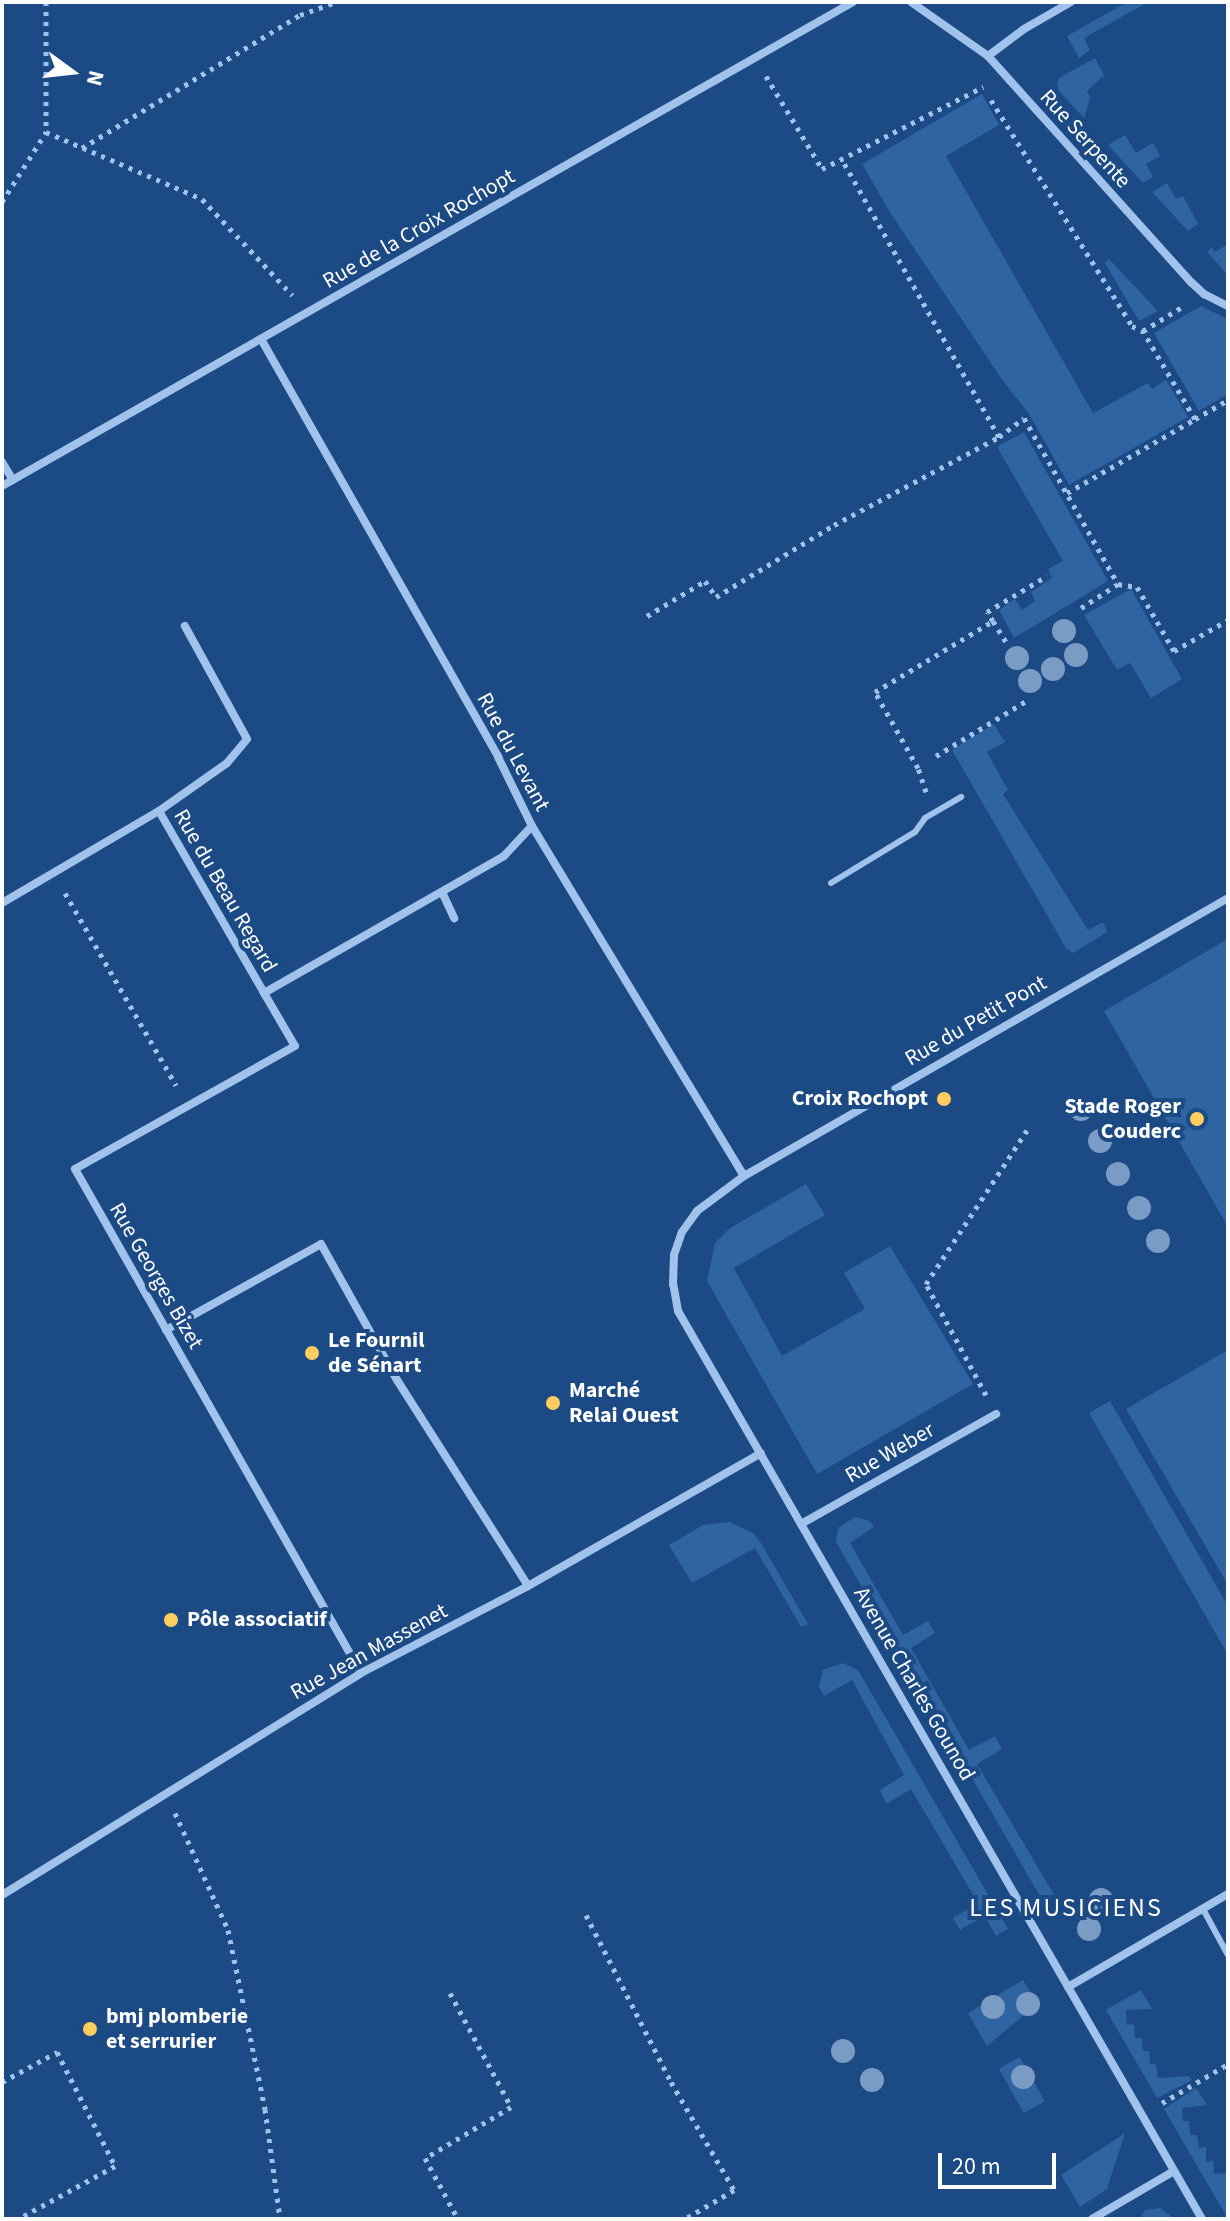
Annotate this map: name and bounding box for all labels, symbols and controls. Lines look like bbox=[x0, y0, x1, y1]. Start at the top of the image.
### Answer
north arrow bbox=[32, 32, 112, 112]
text: N bbox=[78, 67, 113, 89]
street label: Rue Serpente bbox=[1034, 84, 1136, 194]
street label: Rue de la Croix Rochopt bbox=[318, 163, 520, 295]
street label: Rue du Levant bbox=[471, 688, 555, 816]
street label: Rue du Beau Regard bbox=[168, 805, 282, 977]
street label: Rue du Petit Pont bbox=[901, 970, 1051, 1072]
place label: Croix Rochopt bbox=[792, 1086, 928, 1112]
marker: Croix Rochopt bbox=[935, 1090, 953, 1108]
place label: Stade Roger Couderc bbox=[1064, 1093, 1181, 1144]
marker: Stade Roger Couderc bbox=[1188, 1110, 1206, 1128]
street label: Rue Georges Bizet bbox=[103, 1198, 209, 1354]
place label: Le Fournil de Sénart bbox=[328, 1327, 424, 1378]
marker: Le Fournil de Sénart bbox=[303, 1344, 321, 1362]
place label: Marché Relai Ouest bbox=[569, 1377, 679, 1428]
marker: Marché Relai Ouest bbox=[544, 1394, 562, 1412]
street label: Rue Weber bbox=[841, 1417, 939, 1489]
street label: Avenue Charles Gounod bbox=[848, 1582, 980, 1786]
street label: Rue Jean Massenet bbox=[286, 1598, 452, 1706]
place label: Pôle associatif bbox=[187, 1607, 327, 1633]
marker: Pôle associatif bbox=[162, 1611, 180, 1629]
district label: LES MUSICIENS bbox=[969, 1892, 1163, 1924]
place label: bmj plomberie et serrurier bbox=[106, 2003, 248, 2054]
marker: bmj plomberie et serrurier bbox=[81, 2020, 99, 2038]
scale bar bbox=[942, 2137, 1060, 2187]
text: 20 m bbox=[952, 2149, 1001, 2184]

